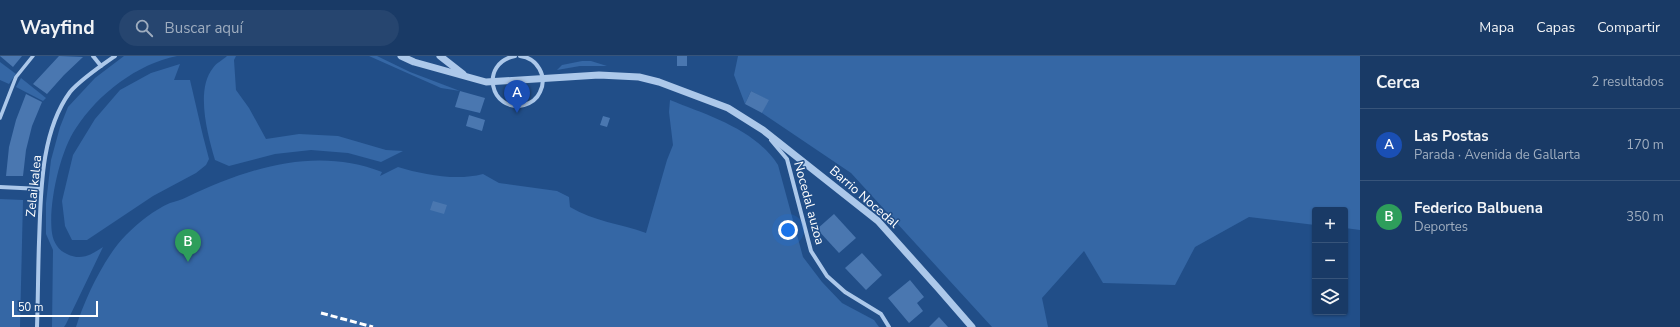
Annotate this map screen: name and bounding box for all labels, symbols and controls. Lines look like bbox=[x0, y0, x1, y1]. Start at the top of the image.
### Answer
search box bbox=[119, 10, 399, 46]
text: Wayfind bbox=[20, 15, 95, 41]
icon: search bbox=[133, 17, 155, 39]
text: Buscar aquí bbox=[165, 18, 243, 38]
text: Mapa bbox=[1479, 18, 1514, 37]
text: Capas bbox=[1536, 18, 1575, 37]
text: Compartir bbox=[1597, 18, 1660, 37]
text: Cerca bbox=[1376, 71, 1420, 94]
text: 2 resultados bbox=[1592, 73, 1664, 91]
pin: A bbox=[504, 80, 530, 113]
text: Las Postas bbox=[1414, 126, 1489, 146]
text: A bbox=[1384, 136, 1394, 154]
text: 170 m bbox=[1626, 136, 1664, 154]
text: Parada · Avenida de Gallarta bbox=[1414, 146, 1580, 164]
street label: Zelai kalea bbox=[22, 154, 46, 218]
street label: Nocedal auzoa bbox=[789, 159, 829, 247]
street label: Barrio Nocedal bbox=[825, 162, 903, 232]
text: Federico Balbuena bbox=[1414, 198, 1543, 218]
map controls bbox=[1312, 207, 1348, 315]
button: + bbox=[1312, 207, 1348, 243]
text: B bbox=[1385, 208, 1393, 226]
text: 350 m bbox=[1626, 208, 1664, 226]
text: Deportes bbox=[1414, 218, 1468, 236]
your location bbox=[778, 220, 798, 240]
pin: B bbox=[175, 229, 201, 262]
button: − bbox=[1312, 243, 1348, 279]
button: layers bbox=[1312, 279, 1348, 315]
scale bar bbox=[12, 299, 98, 318]
text: 50 m bbox=[18, 300, 43, 315]

